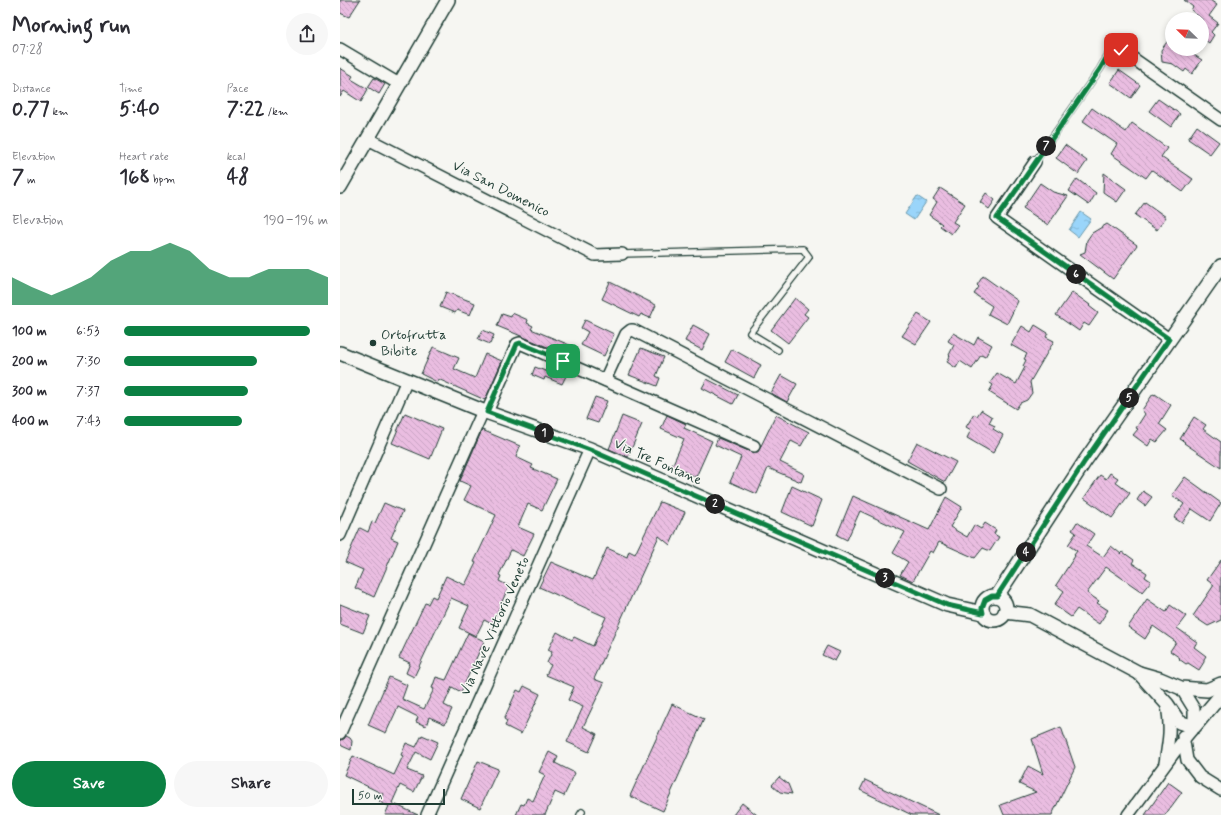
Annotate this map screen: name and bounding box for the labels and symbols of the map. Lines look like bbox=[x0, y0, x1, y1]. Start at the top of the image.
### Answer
north arrow bbox=[1165, 12, 1209, 56]
pin bbox=[1104, 33, 1138, 67]
pin: 7 bbox=[1036, 136, 1056, 156]
street label: Via San Domenico bbox=[449, 157, 553, 221]
pin: 6 bbox=[1066, 264, 1086, 284]
place label: Ortofrutta Bibite bbox=[381, 326, 447, 360]
marker: Ortofrutta Bibite bbox=[368, 338, 378, 348]
pin bbox=[546, 344, 580, 378]
pin: 5 bbox=[1119, 388, 1139, 408]
pin: 1 bbox=[534, 423, 554, 443]
street label: Via Tre Fontane bbox=[611, 435, 705, 490]
pin: 2 bbox=[705, 494, 725, 514]
pin: 4 bbox=[1016, 542, 1036, 562]
street label: Via Nave Vittorio Veneto bbox=[456, 554, 534, 698]
pin: 3 bbox=[875, 568, 895, 588]
scale bar bbox=[352, 787, 445, 806]

